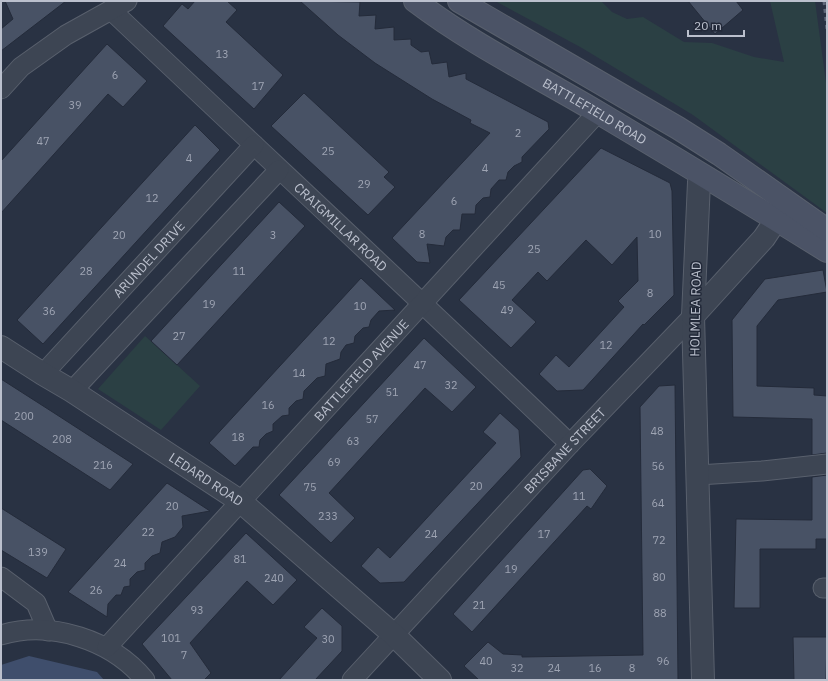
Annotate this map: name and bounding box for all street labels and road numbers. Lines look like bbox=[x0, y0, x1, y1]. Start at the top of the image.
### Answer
street label: BATTLEFIELD ROAD bbox=[540, 74, 650, 148]
street label: CRAIGMILLAR ROAD bbox=[290, 179, 391, 275]
street label: ARUNDEL DRIVE bbox=[110, 218, 189, 302]
street label: HOLMLEA ROAD bbox=[686, 261, 705, 357]
street label: BATTLEFIELD AVENUE bbox=[311, 316, 413, 425]
street label: BRISBANE STREET bbox=[521, 404, 610, 497]
street label: LEDARD ROAD bbox=[166, 449, 246, 510]

